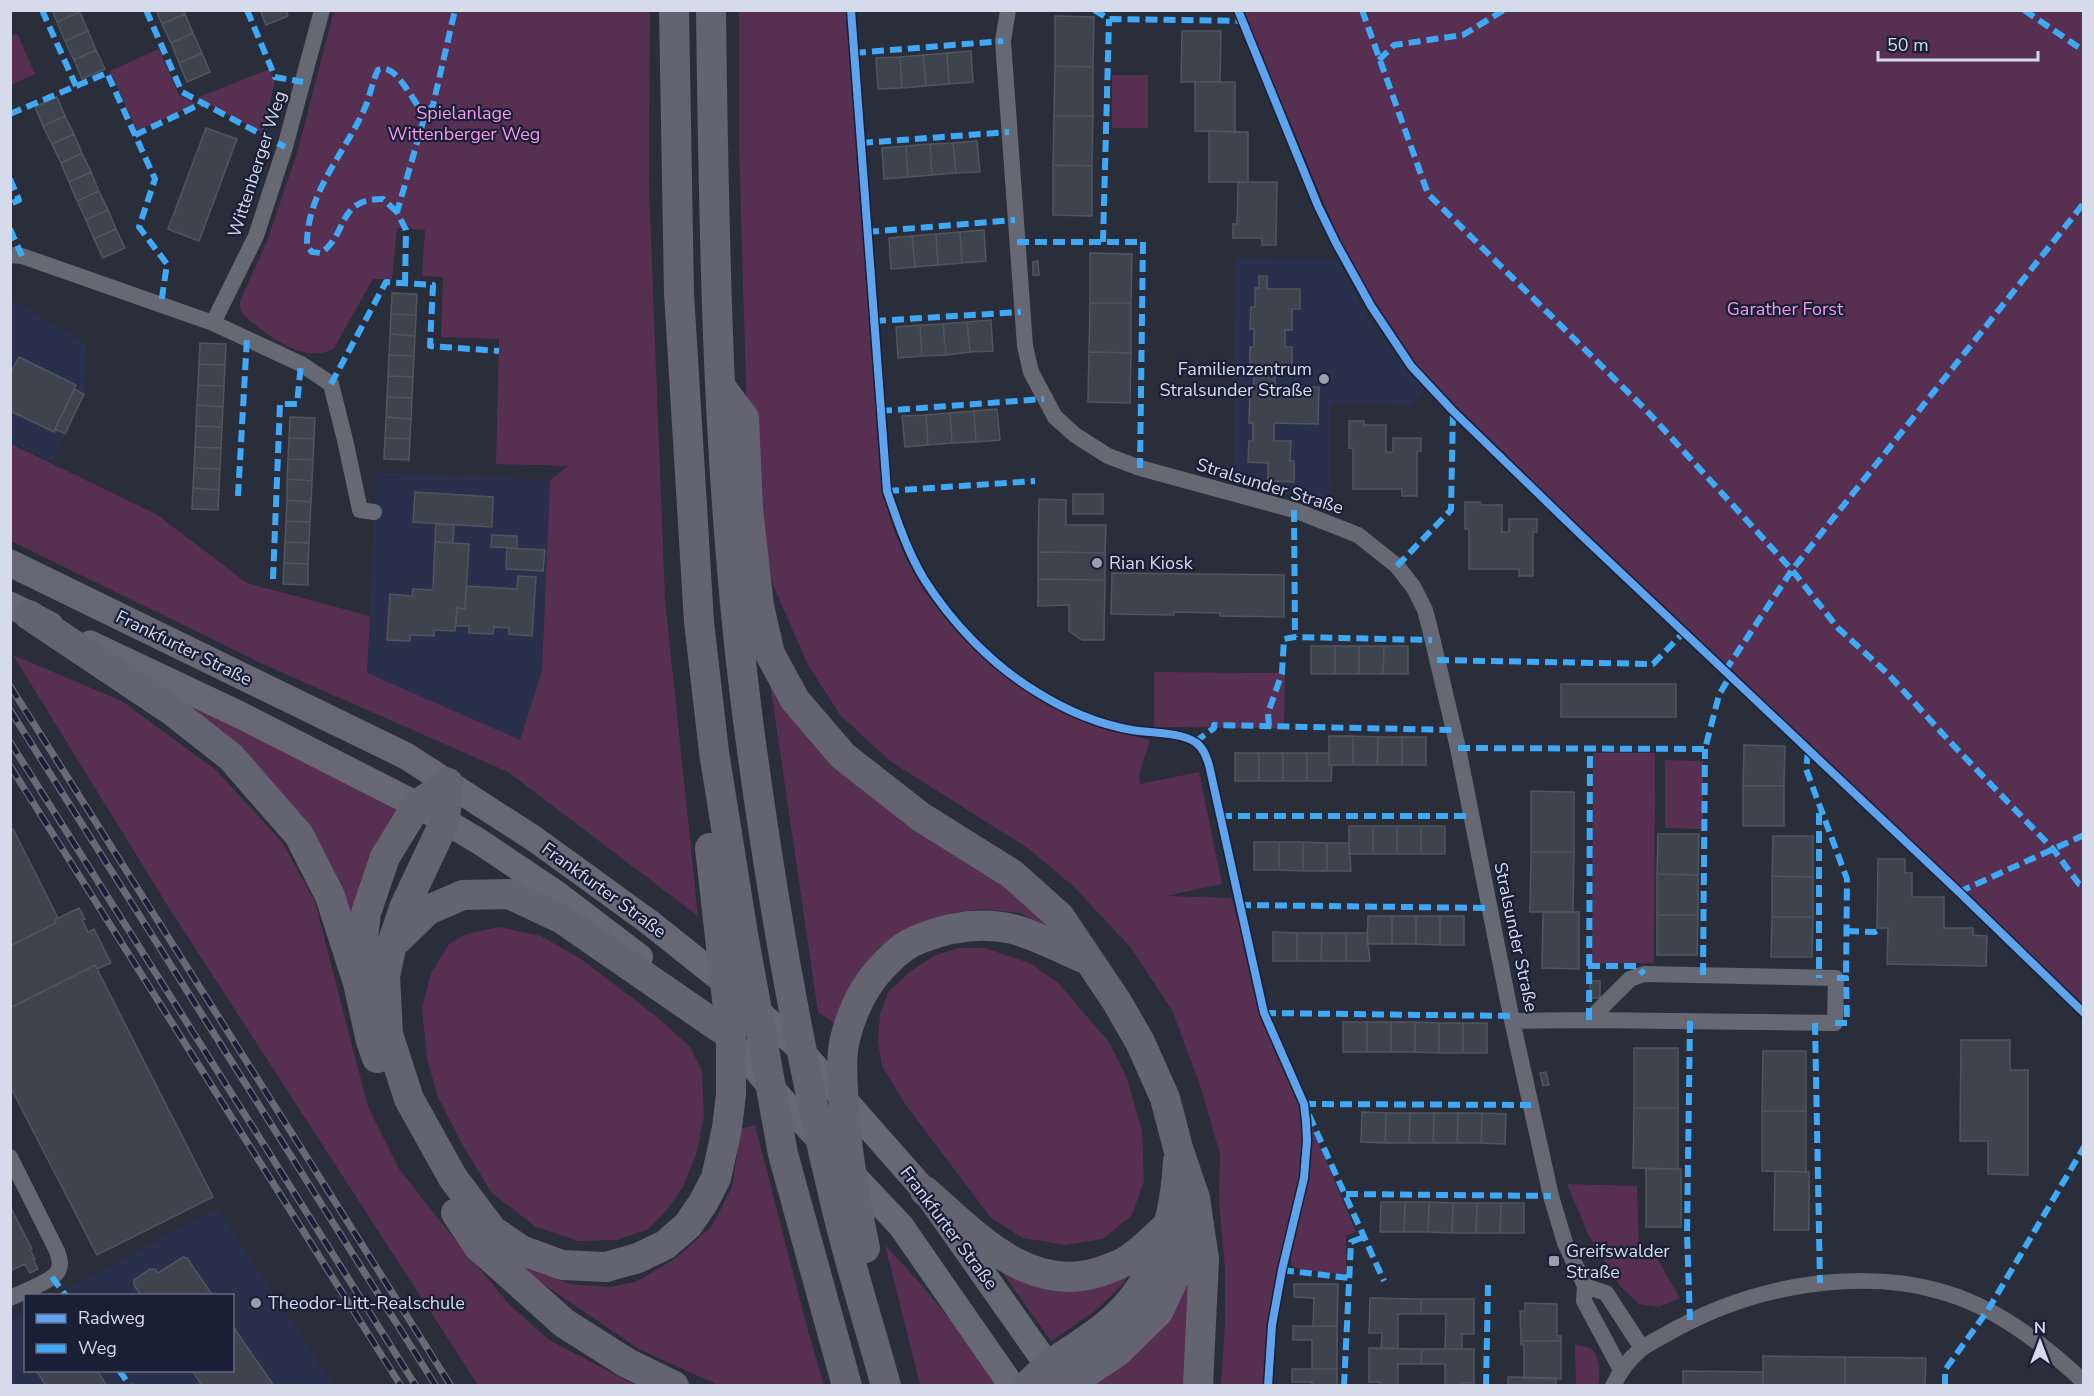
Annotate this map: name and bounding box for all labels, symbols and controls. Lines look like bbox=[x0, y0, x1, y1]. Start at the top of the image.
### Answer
scale bar bbox=[1878, 24, 2038, 62]
text: 50 m bbox=[1887, 33, 1929, 57]
street label: Wittenberger Weg bbox=[222, 88, 292, 240]
park label: Spielanlage Wittenberger Weg bbox=[388, 101, 540, 146]
park label: Garather Forst bbox=[1727, 297, 1844, 321]
place label: Familienzentrum Stralsunder Straße bbox=[1160, 357, 1312, 402]
marker: Familienzentrum Stralsunder Straße bbox=[1317, 372, 1331, 386]
street label: Stralsunder Straße bbox=[1194, 452, 1346, 520]
place label: Rian Kiosk bbox=[1109, 551, 1194, 575]
marker: Rian Kiosk bbox=[1090, 556, 1104, 570]
street label: Frankfurter Straße bbox=[112, 605, 256, 691]
street label: Frankfurter Straße bbox=[537, 837, 671, 943]
street label: Stralsunder Straße bbox=[1488, 860, 1544, 1014]
street label: Frankfurter Straße bbox=[895, 1161, 1003, 1295]
place label: Greifswalder Straße bbox=[1566, 1239, 1670, 1284]
marker: Greifswalder Straße bbox=[1547, 1254, 1561, 1268]
place label: Theodor-Litt-Realschule bbox=[268, 1291, 465, 1315]
legend bbox=[24, 1294, 234, 1372]
marker: Theodor-Litt-Realschule bbox=[249, 1296, 263, 1310]
text: Radweg bbox=[78, 1306, 145, 1330]
north arrow bbox=[2010, 1312, 2070, 1372]
text: N bbox=[2034, 1317, 2046, 1339]
text: Weg bbox=[78, 1336, 117, 1360]

